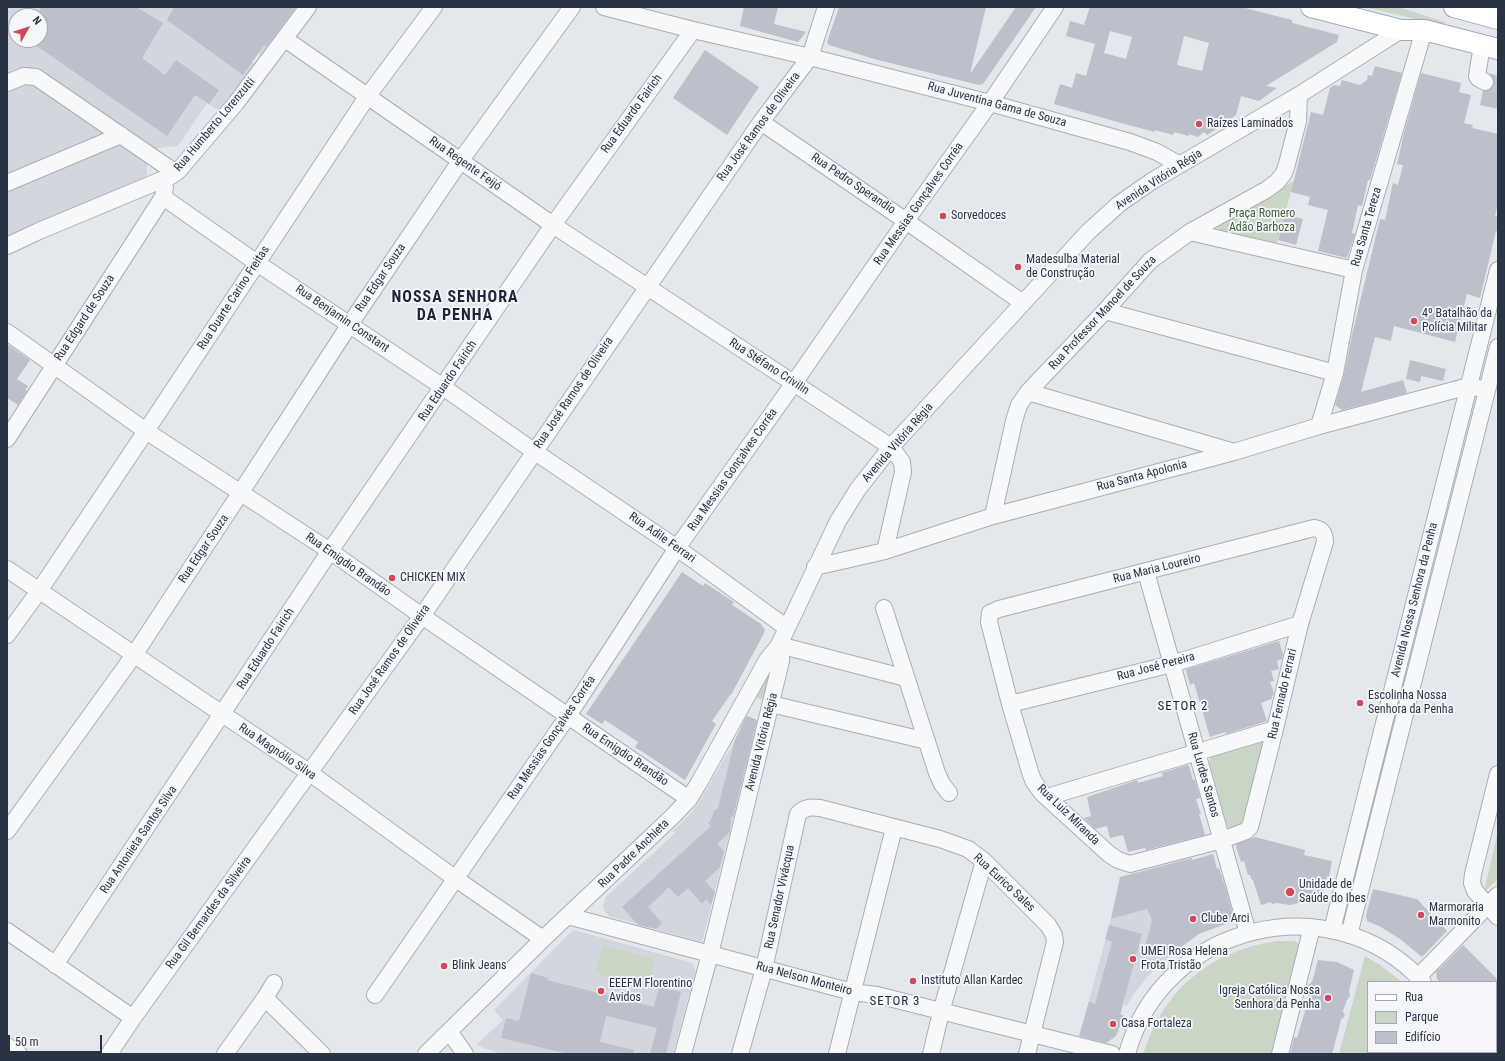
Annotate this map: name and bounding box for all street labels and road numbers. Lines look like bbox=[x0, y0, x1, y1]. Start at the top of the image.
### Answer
street label: Rua José Ramos de Oliveira bbox=[715, 70, 803, 184]
street label: Rua Eduardo Fairich bbox=[599, 72, 665, 156]
street label: Rua Humberto Lorenzutti bbox=[171, 75, 259, 175]
street label: Rua Juventina Gama de Souza bbox=[926, 80, 1068, 130]
street label: Rua Regente Feijó bbox=[426, 134, 504, 194]
street label: Rua Messias Gonçalves Corrêa bbox=[871, 140, 967, 268]
street label: Avenida Vitória Régia bbox=[1113, 147, 1205, 213]
street label: Rua Pedro Sperandio bbox=[808, 150, 898, 218]
street label: Rua Santa Tereza bbox=[1349, 186, 1385, 268]
street label: Rua Edgar Souza bbox=[353, 241, 409, 315]
street label: Rua Duarte Carino Freitas bbox=[195, 243, 273, 353]
street label: Rua Professor Manoel de Souza bbox=[1046, 253, 1160, 373]
street label: Rua Edgard de Souza bbox=[52, 272, 118, 364]
street label: Rua Benjamin Constant bbox=[292, 282, 392, 356]
street label: Rua José Ramos de Oliveira bbox=[531, 335, 617, 451]
street label: Rua Stéfano Crivilin bbox=[726, 336, 812, 398]
street label: Rua Eduardo Fairich bbox=[416, 338, 480, 424]
street label: Avenida Vitória Régia bbox=[860, 400, 936, 486]
street label: Rua Messias Gonçalves Corrêa bbox=[685, 406, 781, 534]
street label: Rua Santa Apolonia bbox=[1095, 457, 1189, 495]
street label: Rua Adile Ferrari bbox=[626, 510, 698, 566]
street label: Rua Edgar Souza bbox=[176, 512, 232, 586]
street label: Avenida Nossa Senhora da Penha bbox=[1389, 521, 1441, 679]
street label: Rua Emigdio Brandão bbox=[302, 530, 394, 600]
street label: Rua Maria Loureiro bbox=[1112, 551, 1202, 587]
street label: Rua José Ramos de Oliveira bbox=[346, 602, 434, 718]
street label: Rua Eduardo Fairich bbox=[234, 606, 298, 692]
street label: Rua Fernado Ferrari bbox=[1266, 647, 1300, 741]
street label: Rua José Pereira bbox=[1116, 650, 1196, 684]
street label: Rua Messias Gonçalves Corrêa bbox=[505, 673, 599, 803]
street label: Avenida Vitória Régia bbox=[743, 691, 781, 793]
street label: Rua Magnólio Silva bbox=[236, 721, 318, 783]
street label: Rua Emigdio Brandão bbox=[579, 721, 671, 789]
street label: Rua Lurdes Santos bbox=[1184, 731, 1222, 819]
street label: Rua Luiz Miranda bbox=[1034, 782, 1102, 848]
street label: Rua Antonieta Santos Silva bbox=[97, 783, 181, 897]
street label: Rua Padre Anchieta bbox=[596, 817, 672, 891]
street label: Rua Senador Vivácqua bbox=[762, 844, 798, 950]
street label: Rua Eurico Sales bbox=[970, 851, 1038, 915]
street label: Rua Gil Bernardes da Silveira bbox=[163, 854, 255, 972]
street label: Rua Nelson Monteiro bbox=[754, 959, 854, 999]

